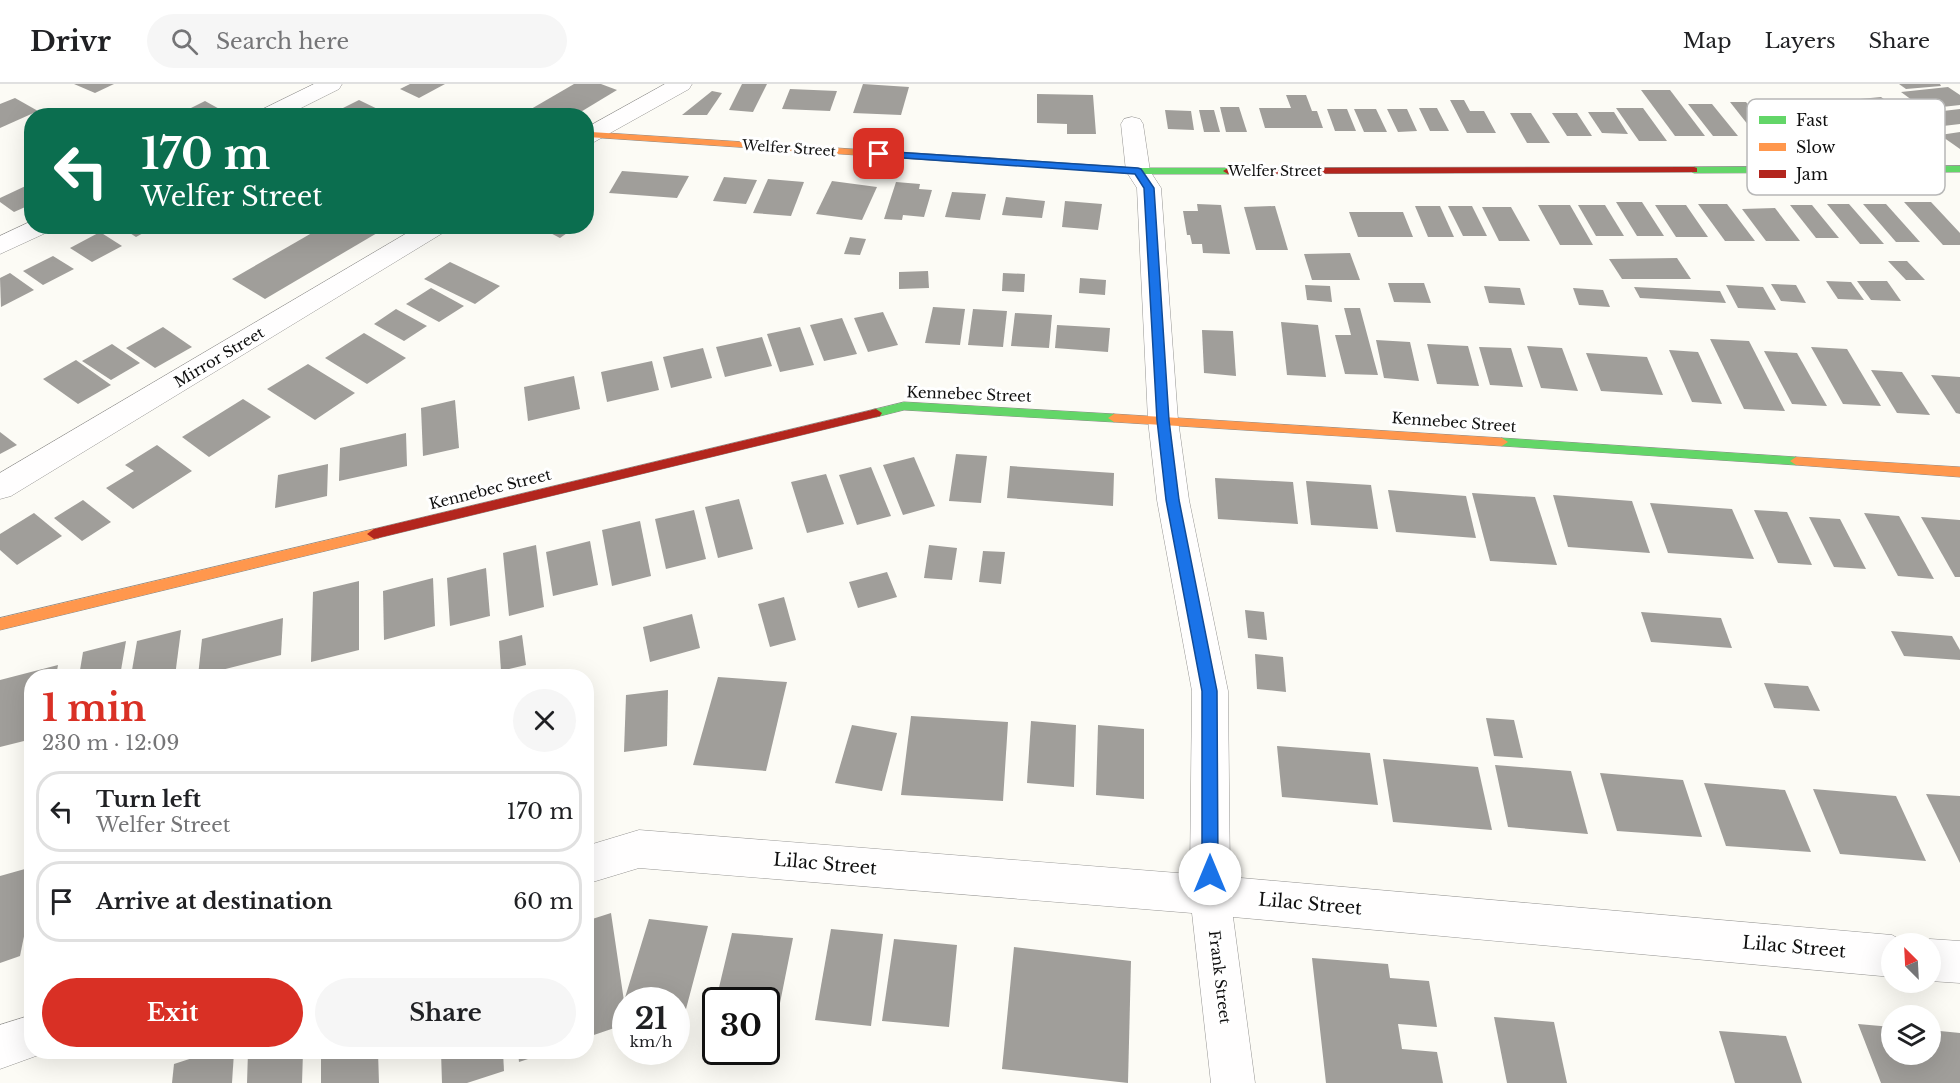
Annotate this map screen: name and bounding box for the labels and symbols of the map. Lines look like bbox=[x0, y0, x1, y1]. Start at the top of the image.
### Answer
legend bbox=[1747, 99, 1945, 195]
text: Fast bbox=[1796, 110, 1828, 130]
pin bbox=[853, 128, 904, 179]
street label: Welfer Street bbox=[740, 136, 837, 160]
text: Slow bbox=[1796, 137, 1836, 157]
street label: Welfer Street bbox=[1227, 162, 1323, 180]
text: Jam bbox=[1794, 164, 1828, 184]
street label: Mirror Street bbox=[171, 323, 268, 391]
street label: Kennebec Street bbox=[906, 382, 1032, 406]
street label: Kennebec Street bbox=[1391, 408, 1517, 436]
street label: Kennebec Street bbox=[427, 465, 553, 513]
position arrow bbox=[1178, 842, 1242, 906]
street label: Lilac Street bbox=[772, 849, 878, 880]
street label: Lilac Street bbox=[1257, 889, 1363, 920]
street label: Frank Street bbox=[1205, 929, 1235, 1025]
street label: Lilac Street bbox=[1741, 932, 1847, 963]
north arrow bbox=[1881, 933, 1941, 993]
speed limit sign: 30 bbox=[702, 987, 780, 1065]

